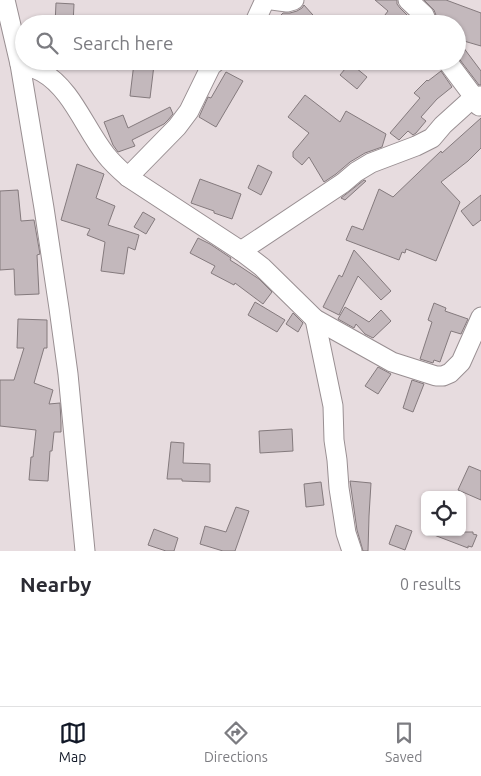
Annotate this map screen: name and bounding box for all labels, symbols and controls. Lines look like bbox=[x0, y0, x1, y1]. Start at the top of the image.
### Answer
search box bbox=[15, 15, 466, 70]
icon: search bbox=[33, 29, 61, 57]
text: Search here bbox=[73, 32, 173, 54]
map controls bbox=[421, 491, 466, 536]
button: locate bbox=[421, 491, 466, 536]
text: Nearby bbox=[20, 572, 91, 596]
text: 0 results bbox=[400, 575, 461, 593]
tab: Map bbox=[59, 719, 87, 765]
tab: Directions bbox=[204, 719, 268, 765]
tab: Saved bbox=[385, 719, 422, 765]

